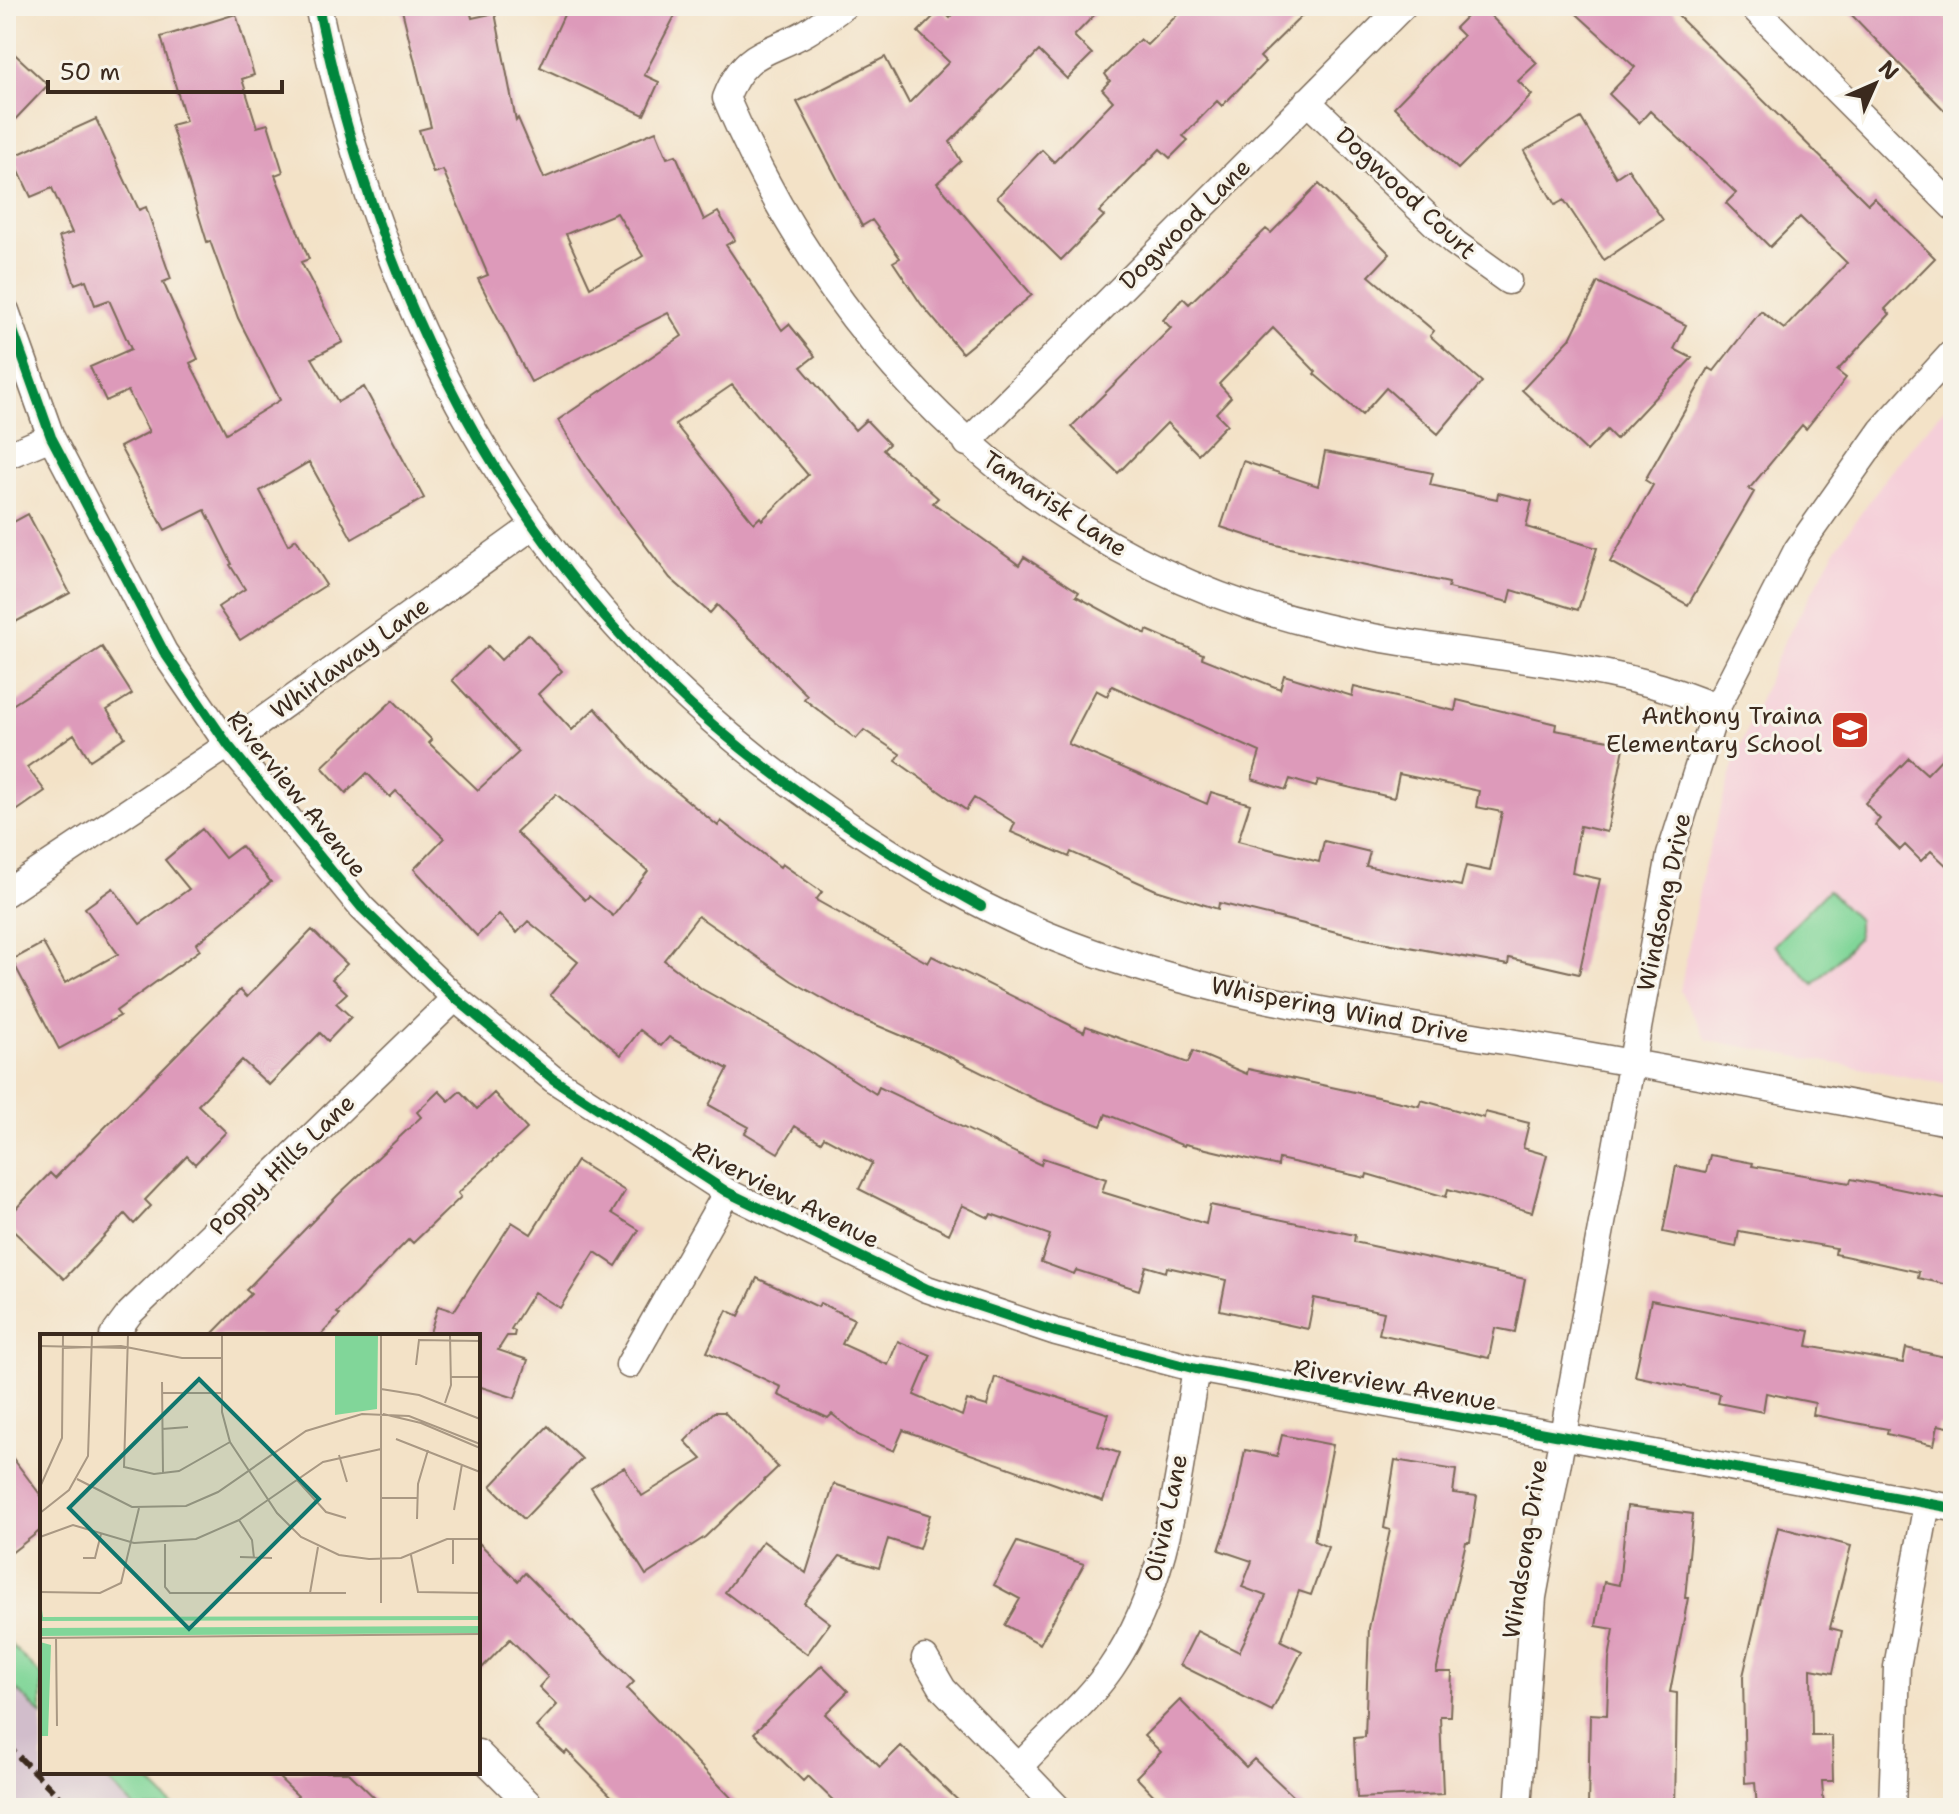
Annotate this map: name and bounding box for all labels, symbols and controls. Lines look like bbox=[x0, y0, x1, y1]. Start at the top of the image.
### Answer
scale bar bbox=[48, 44, 282, 94]
north arrow bbox=[1835, 44, 1915, 124]
text: N bbox=[1872, 54, 1905, 87]
text: 50 m bbox=[60, 56, 120, 88]
street label: Dogwood Court bbox=[1329, 120, 1483, 266]
street label: Dogwood Lane bbox=[1112, 151, 1258, 297]
street label: Tamarisk Lane bbox=[976, 444, 1134, 564]
street label: Whirlaway Lane bbox=[264, 590, 436, 726]
place label: Anthony Traina Elementary School bbox=[1606, 700, 1823, 760]
street label: Riverview Avenue bbox=[220, 704, 374, 884]
school or university icon: Anthony Traina Elementary School bbox=[1829, 709, 1871, 751]
street label: Windsong Drive bbox=[1629, 810, 1699, 994]
street label: Whispering Wind Drive bbox=[1208, 969, 1472, 1051]
street label: Poppy Hills Lane bbox=[202, 1087, 362, 1243]
street label: Riverview Avenue bbox=[687, 1134, 885, 1256]
inset map bbox=[40, 1334, 480, 1774]
street label: Riverview Avenue bbox=[1291, 1351, 1499, 1419]
street label: Olivia Lane bbox=[1137, 1451, 1195, 1585]
street label: Windsong Drive bbox=[1495, 1457, 1555, 1641]

